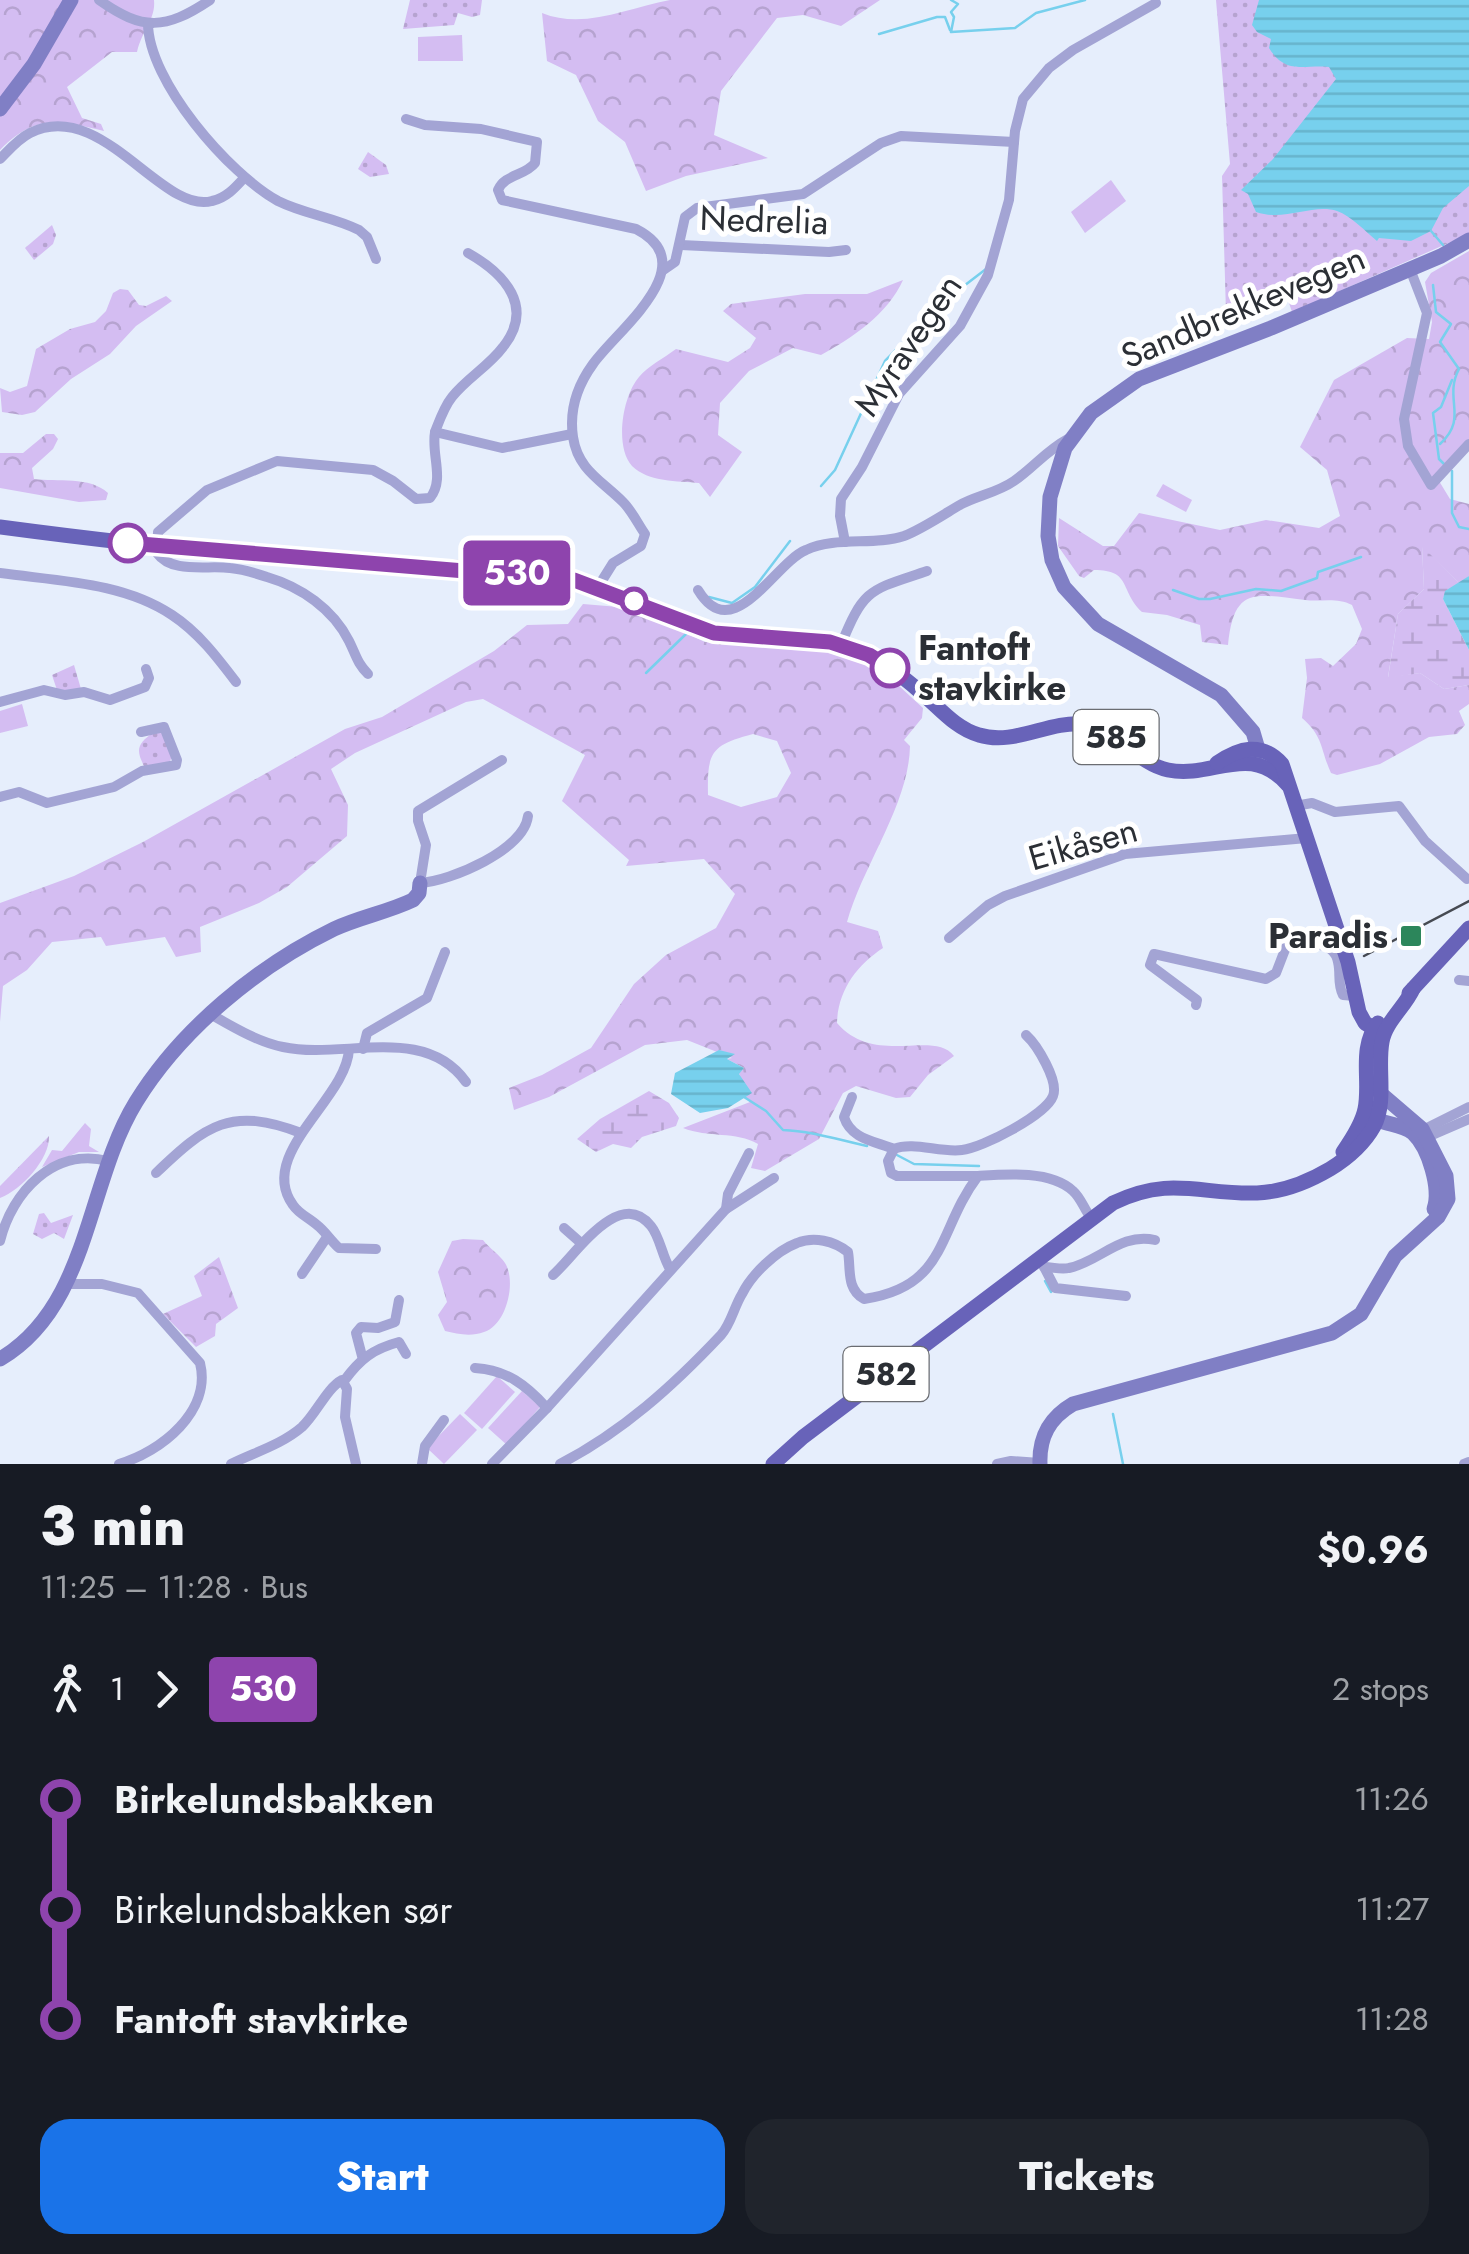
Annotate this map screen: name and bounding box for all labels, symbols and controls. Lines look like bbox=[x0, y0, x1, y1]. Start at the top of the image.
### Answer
street label: Nedrelia bbox=[699, 193, 829, 247]
street label: Sandbrekkevegen bbox=[1113, 233, 1373, 381]
street label: Myravegen bbox=[842, 264, 974, 426]
unlabelled marker bbox=[109, 524, 147, 562]
line badge: 530 bbox=[460, 540, 574, 606]
text: 530 bbox=[483, 548, 551, 598]
unlabelled marker bbox=[621, 588, 647, 614]
place label: Fantoft stavkirke bbox=[918, 623, 1066, 713]
marker: Fantoft stavkirke bbox=[871, 649, 909, 687]
road number: 585 bbox=[1074, 710, 1158, 764]
street label: Eikåsen bbox=[1023, 805, 1143, 883]
place label: Paradis bbox=[1268, 911, 1388, 961]
marker: Paradis bbox=[1398, 923, 1424, 949]
road number: 582 bbox=[844, 1347, 928, 1401]
text: 3 min bbox=[40, 1486, 186, 1566]
text: $0.96 bbox=[1317, 1522, 1429, 1577]
text: 11:25 – 11:28 · Bus bbox=[40, 1564, 308, 1610]
icon: walk bbox=[40, 1662, 95, 1717]
icon: forward bbox=[139, 1662, 194, 1717]
text: 530 bbox=[229, 1664, 297, 1714]
text: 1 bbox=[110, 1666, 124, 1712]
text: 2 stops bbox=[1332, 1666, 1429, 1712]
text: Birkelundsbakken bbox=[114, 1772, 434, 1827]
text: 11:26 bbox=[1354, 1776, 1429, 1822]
text: Birkelundsbakken sør bbox=[114, 1882, 452, 1937]
text: 11:27 bbox=[1356, 1886, 1429, 1932]
text: Fantoft stavkirke bbox=[114, 1992, 408, 2047]
text: 11:28 bbox=[1355, 1996, 1429, 2042]
button: Start bbox=[40, 2119, 725, 2234]
button: Tickets bbox=[745, 2119, 1429, 2234]

